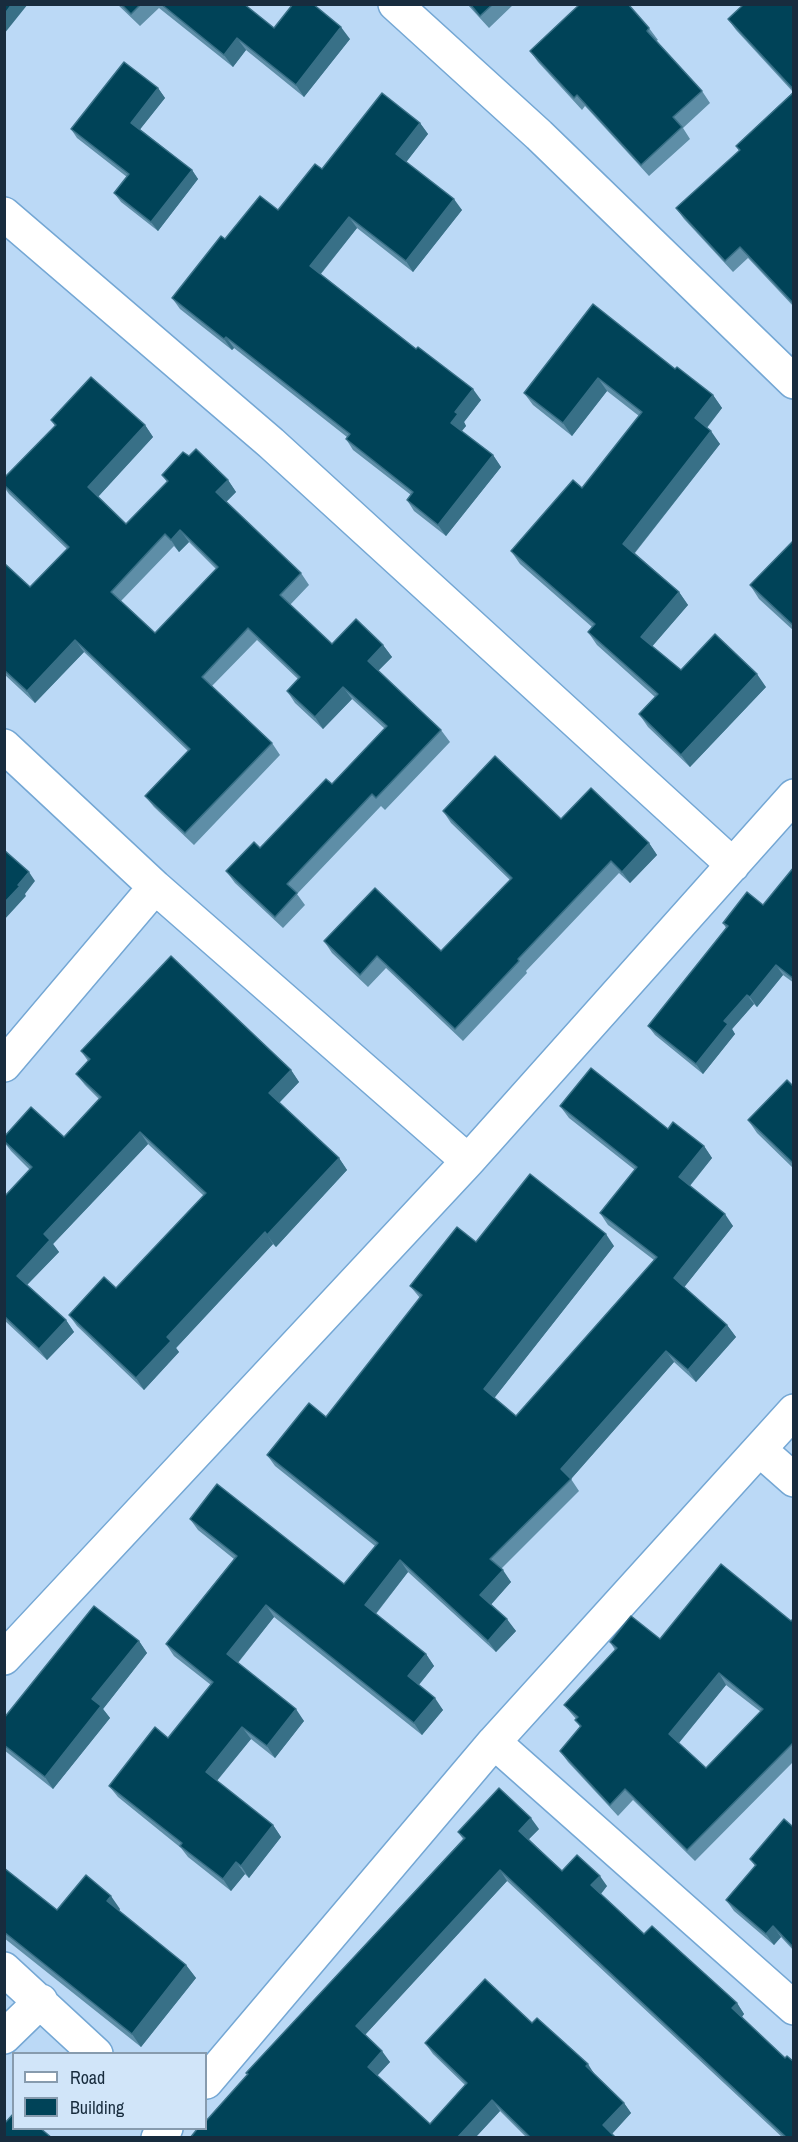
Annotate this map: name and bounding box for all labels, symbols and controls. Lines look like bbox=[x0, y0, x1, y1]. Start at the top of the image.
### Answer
legend bbox=[12, 2052, 207, 2130]
text: Road bbox=[70, 2065, 105, 2090]
text: Building bbox=[70, 2095, 124, 2120]

